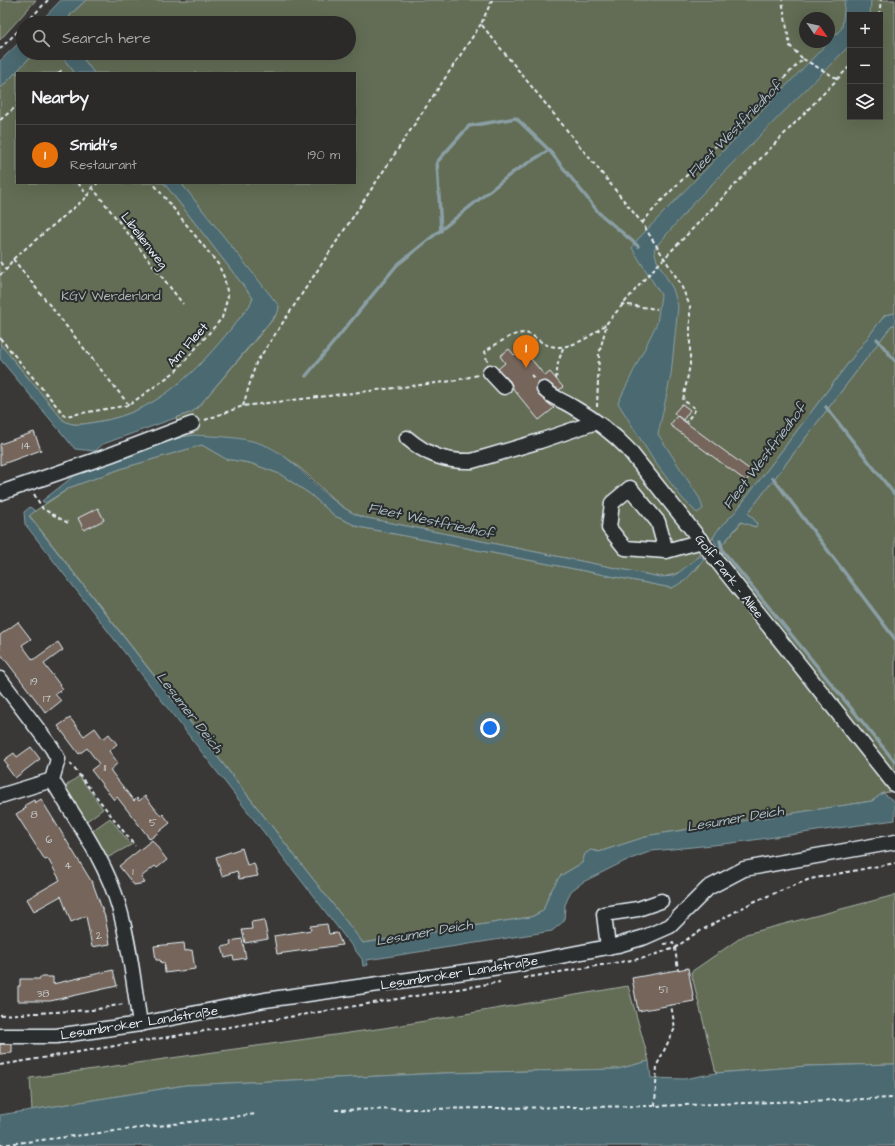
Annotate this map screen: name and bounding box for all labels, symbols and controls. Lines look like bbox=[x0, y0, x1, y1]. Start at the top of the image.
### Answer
north arrow bbox=[799, 12, 835, 48]
map controls bbox=[847, 12, 883, 120]
button: + bbox=[847, 12, 883, 48]
search box bbox=[16, 16, 356, 60]
icon: search bbox=[30, 27, 52, 49]
text: Search here bbox=[62, 28, 151, 49]
button: − bbox=[847, 48, 883, 84]
water label: Fleet Westfriedhof bbox=[683, 76, 787, 183]
button: layers bbox=[847, 84, 883, 120]
text: Nearby bbox=[32, 86, 89, 110]
text: Smidt's bbox=[70, 135, 117, 156]
text: 1 bbox=[44, 146, 46, 164]
text: 190 m bbox=[307, 146, 340, 164]
text: Restaurant bbox=[70, 156, 137, 174]
street label: Libellenweg bbox=[116, 209, 172, 273]
park label: KGV Werderland bbox=[61, 287, 161, 305]
street label: Am Fleet bbox=[163, 318, 213, 371]
pin: 1 bbox=[513, 335, 539, 368]
water label: Fleet Westfriedhof bbox=[718, 398, 812, 514]
house number: 14 bbox=[22, 438, 31, 453]
water label: Fleet Westfriedhof bbox=[366, 498, 497, 544]
street label: Golf Park - Allee bbox=[691, 531, 768, 622]
water label: Lesumer Deich bbox=[151, 668, 228, 758]
house number: 19 bbox=[30, 674, 38, 689]
house number: 17 bbox=[43, 691, 51, 706]
your location bbox=[480, 718, 500, 738]
house number: 11 bbox=[104, 760, 107, 775]
water label: Lesumer Deich bbox=[685, 800, 786, 837]
house number: 8 bbox=[30, 807, 38, 822]
house number: 5 bbox=[149, 815, 157, 830]
house number: 6 bbox=[46, 832, 53, 847]
house number: 4 bbox=[64, 858, 72, 873]
house number: 1 bbox=[132, 864, 134, 879]
water label: Lesumer Deich bbox=[374, 914, 475, 951]
house number: 2 bbox=[96, 928, 103, 943]
street label: Lesumbroker Landstraße bbox=[379, 952, 539, 994]
house number: 51 bbox=[658, 982, 668, 997]
house number: 38 bbox=[37, 986, 49, 1001]
street label: Lesumbroker Landstraße bbox=[59, 1002, 219, 1044]

